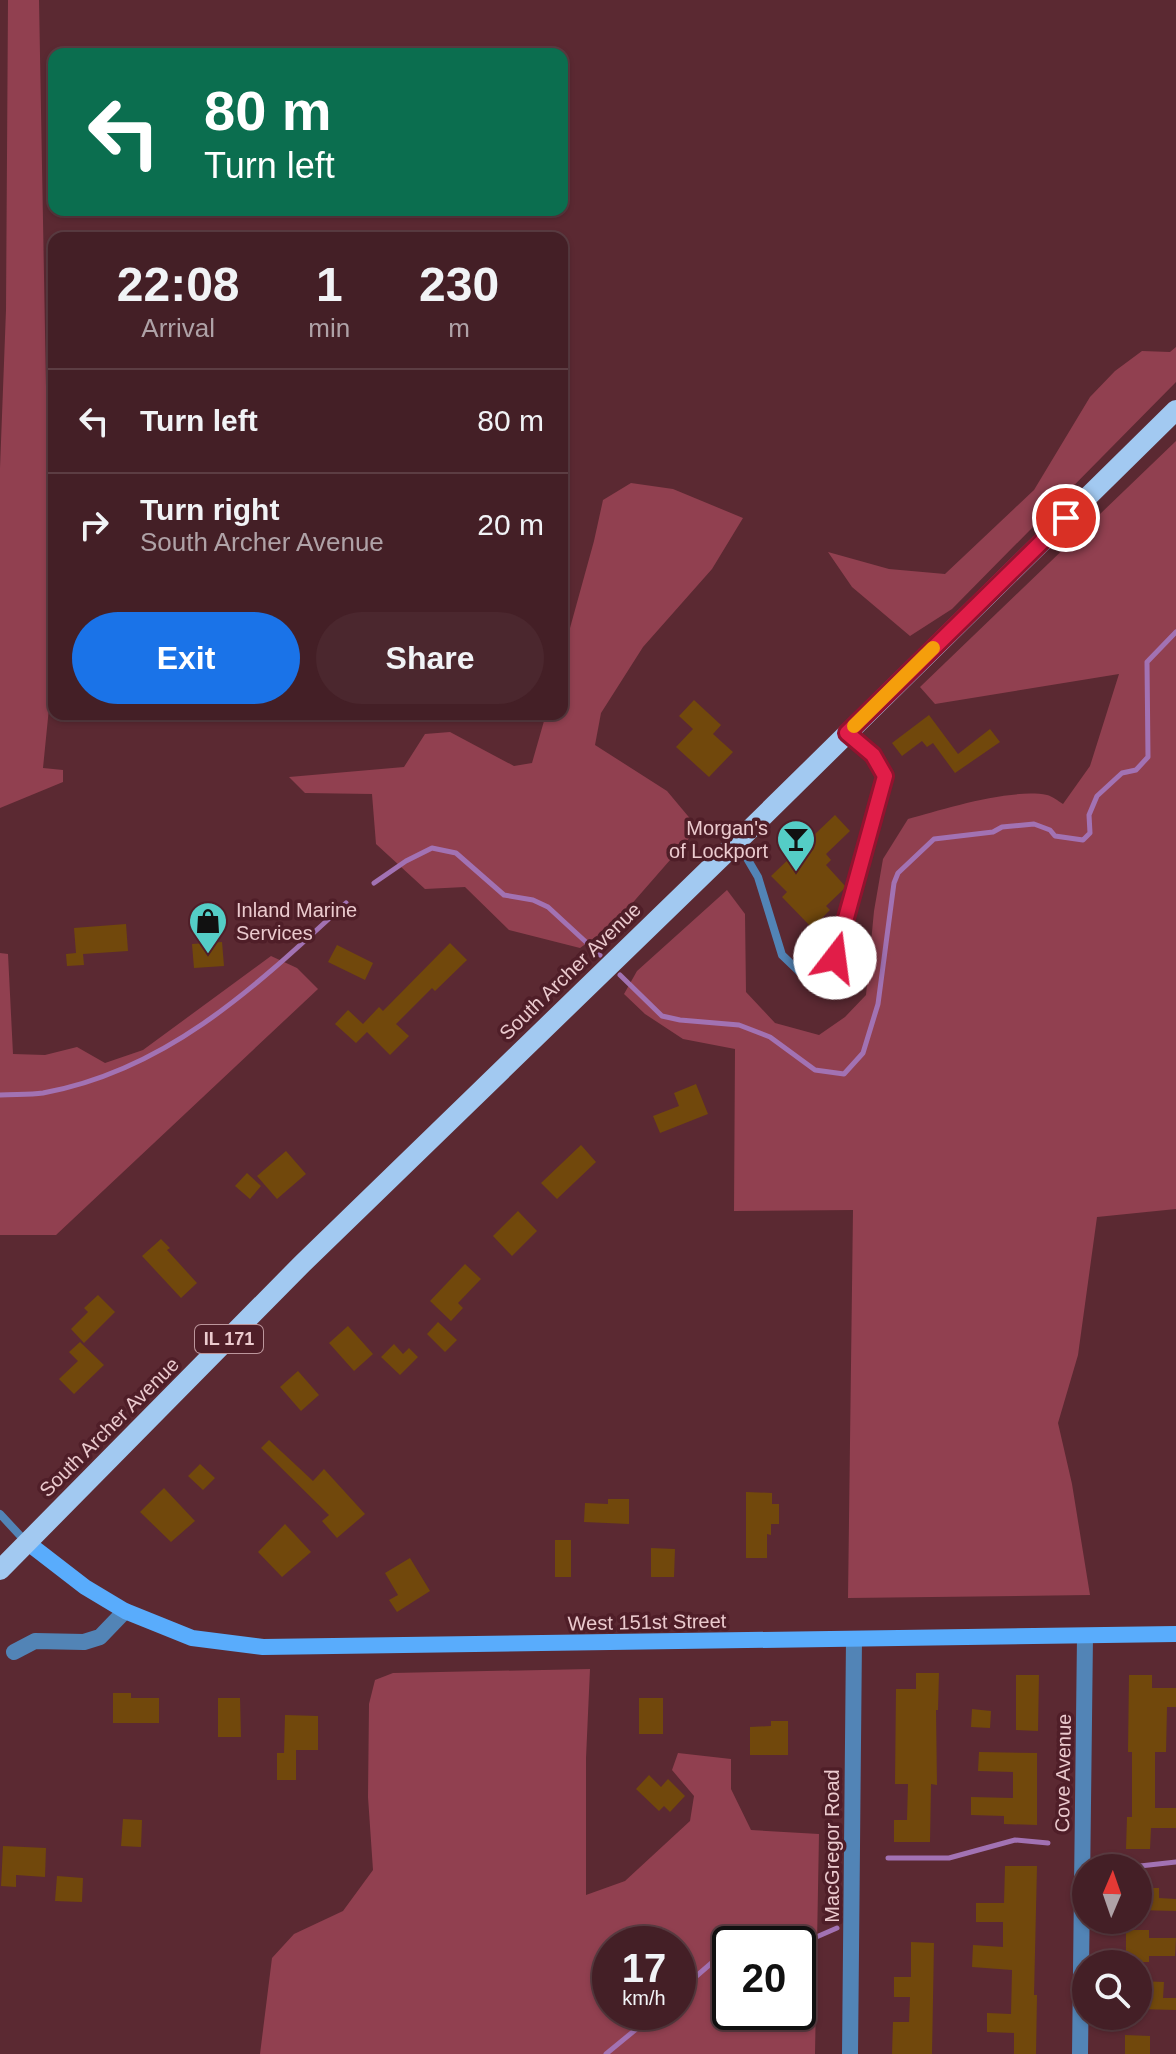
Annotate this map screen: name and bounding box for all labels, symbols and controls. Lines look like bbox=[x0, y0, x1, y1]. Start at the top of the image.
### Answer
text: 80 m bbox=[204, 79, 332, 142]
icon: left bbox=[72, 80, 176, 184]
text: Turn left bbox=[204, 145, 335, 186]
text: 22:08 bbox=[117, 258, 240, 311]
text: 1 bbox=[316, 258, 343, 311]
text: 230 bbox=[419, 258, 499, 311]
text: Arrival bbox=[141, 313, 215, 343]
text: min bbox=[308, 313, 350, 343]
text: m bbox=[448, 313, 470, 343]
icon: left bbox=[72, 399, 116, 443]
text: Turn left bbox=[140, 404, 258, 437]
text: 80 m bbox=[477, 404, 544, 437]
pin bbox=[1032, 484, 1100, 552]
text: Turn right bbox=[140, 493, 279, 526]
icon: arrive bbox=[1044, 496, 1088, 540]
icon: right bbox=[72, 503, 116, 547]
text: 20 m bbox=[477, 508, 544, 541]
text: South Archer Avenue bbox=[140, 527, 384, 557]
button: Exit bbox=[72, 612, 300, 704]
button: Share bbox=[316, 612, 544, 704]
place label: Morgan's of Lockport bbox=[669, 817, 768, 862]
bar icon: Morgan's of Lockport bbox=[775, 818, 817, 873]
street label: South Archer Avenue bbox=[495, 898, 645, 1044]
place label: Inland Marine Services bbox=[236, 899, 357, 944]
shop icon: Inland Marine Services bbox=[187, 900, 229, 955]
position arrow bbox=[793, 916, 877, 1000]
road number: IL 171 bbox=[195, 1325, 263, 1353]
street label: South Archer Avenue bbox=[35, 1353, 183, 1501]
street label: West 151st Street bbox=[568, 1610, 727, 1634]
street label: Cove Avenue bbox=[1051, 1714, 1075, 1832]
street label: MacGregor Road bbox=[821, 1769, 843, 1923]
north arrow bbox=[1072, 1854, 1152, 1934]
map controls bbox=[1072, 1854, 1152, 2030]
speed limit sign: 20 bbox=[712, 1926, 816, 2030]
text: 17 bbox=[622, 1946, 666, 1990]
button: search bbox=[1072, 1950, 1152, 2030]
text: km/h bbox=[622, 1987, 666, 2009]

